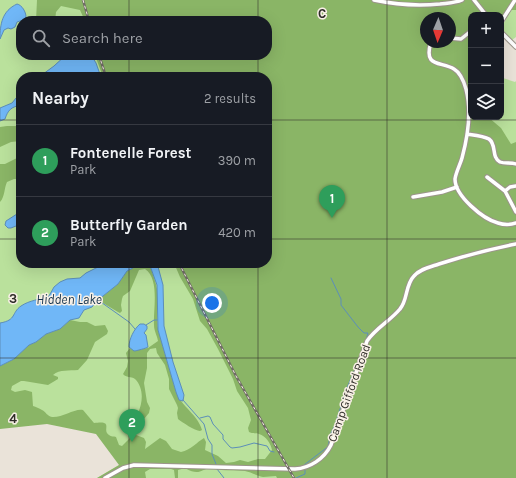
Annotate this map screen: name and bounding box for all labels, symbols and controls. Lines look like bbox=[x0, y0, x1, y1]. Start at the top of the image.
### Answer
text: C bbox=[318, 6, 326, 21]
north arrow bbox=[420, 12, 456, 48]
map controls bbox=[468, 12, 504, 120]
button: + bbox=[468, 12, 504, 48]
search box bbox=[16, 16, 272, 60]
icon: search bbox=[30, 27, 52, 49]
text: Search here bbox=[62, 29, 143, 47]
button: − bbox=[468, 48, 504, 84]
button: layers bbox=[468, 84, 504, 120]
text: Nearby bbox=[32, 88, 89, 108]
text: 2 results bbox=[204, 91, 256, 106]
text: Fontenelle Forest bbox=[70, 144, 191, 162]
text: 1 bbox=[43, 153, 47, 168]
text: 390 m bbox=[218, 153, 256, 168]
text: Park bbox=[70, 162, 96, 177]
pin: 1 bbox=[319, 185, 345, 218]
text: Butterfly Garden bbox=[70, 216, 188, 234]
text: 2 bbox=[41, 225, 49, 240]
text: 420 m bbox=[218, 225, 256, 240]
text: Park bbox=[70, 234, 96, 249]
text: 3 bbox=[9, 291, 17, 306]
water label: Hidden Lake bbox=[36, 292, 102, 307]
your location bbox=[202, 293, 222, 313]
street label: Camp Gifford Road bbox=[325, 342, 373, 444]
pin: 2 bbox=[119, 409, 145, 442]
text: 4 bbox=[9, 411, 17, 426]

